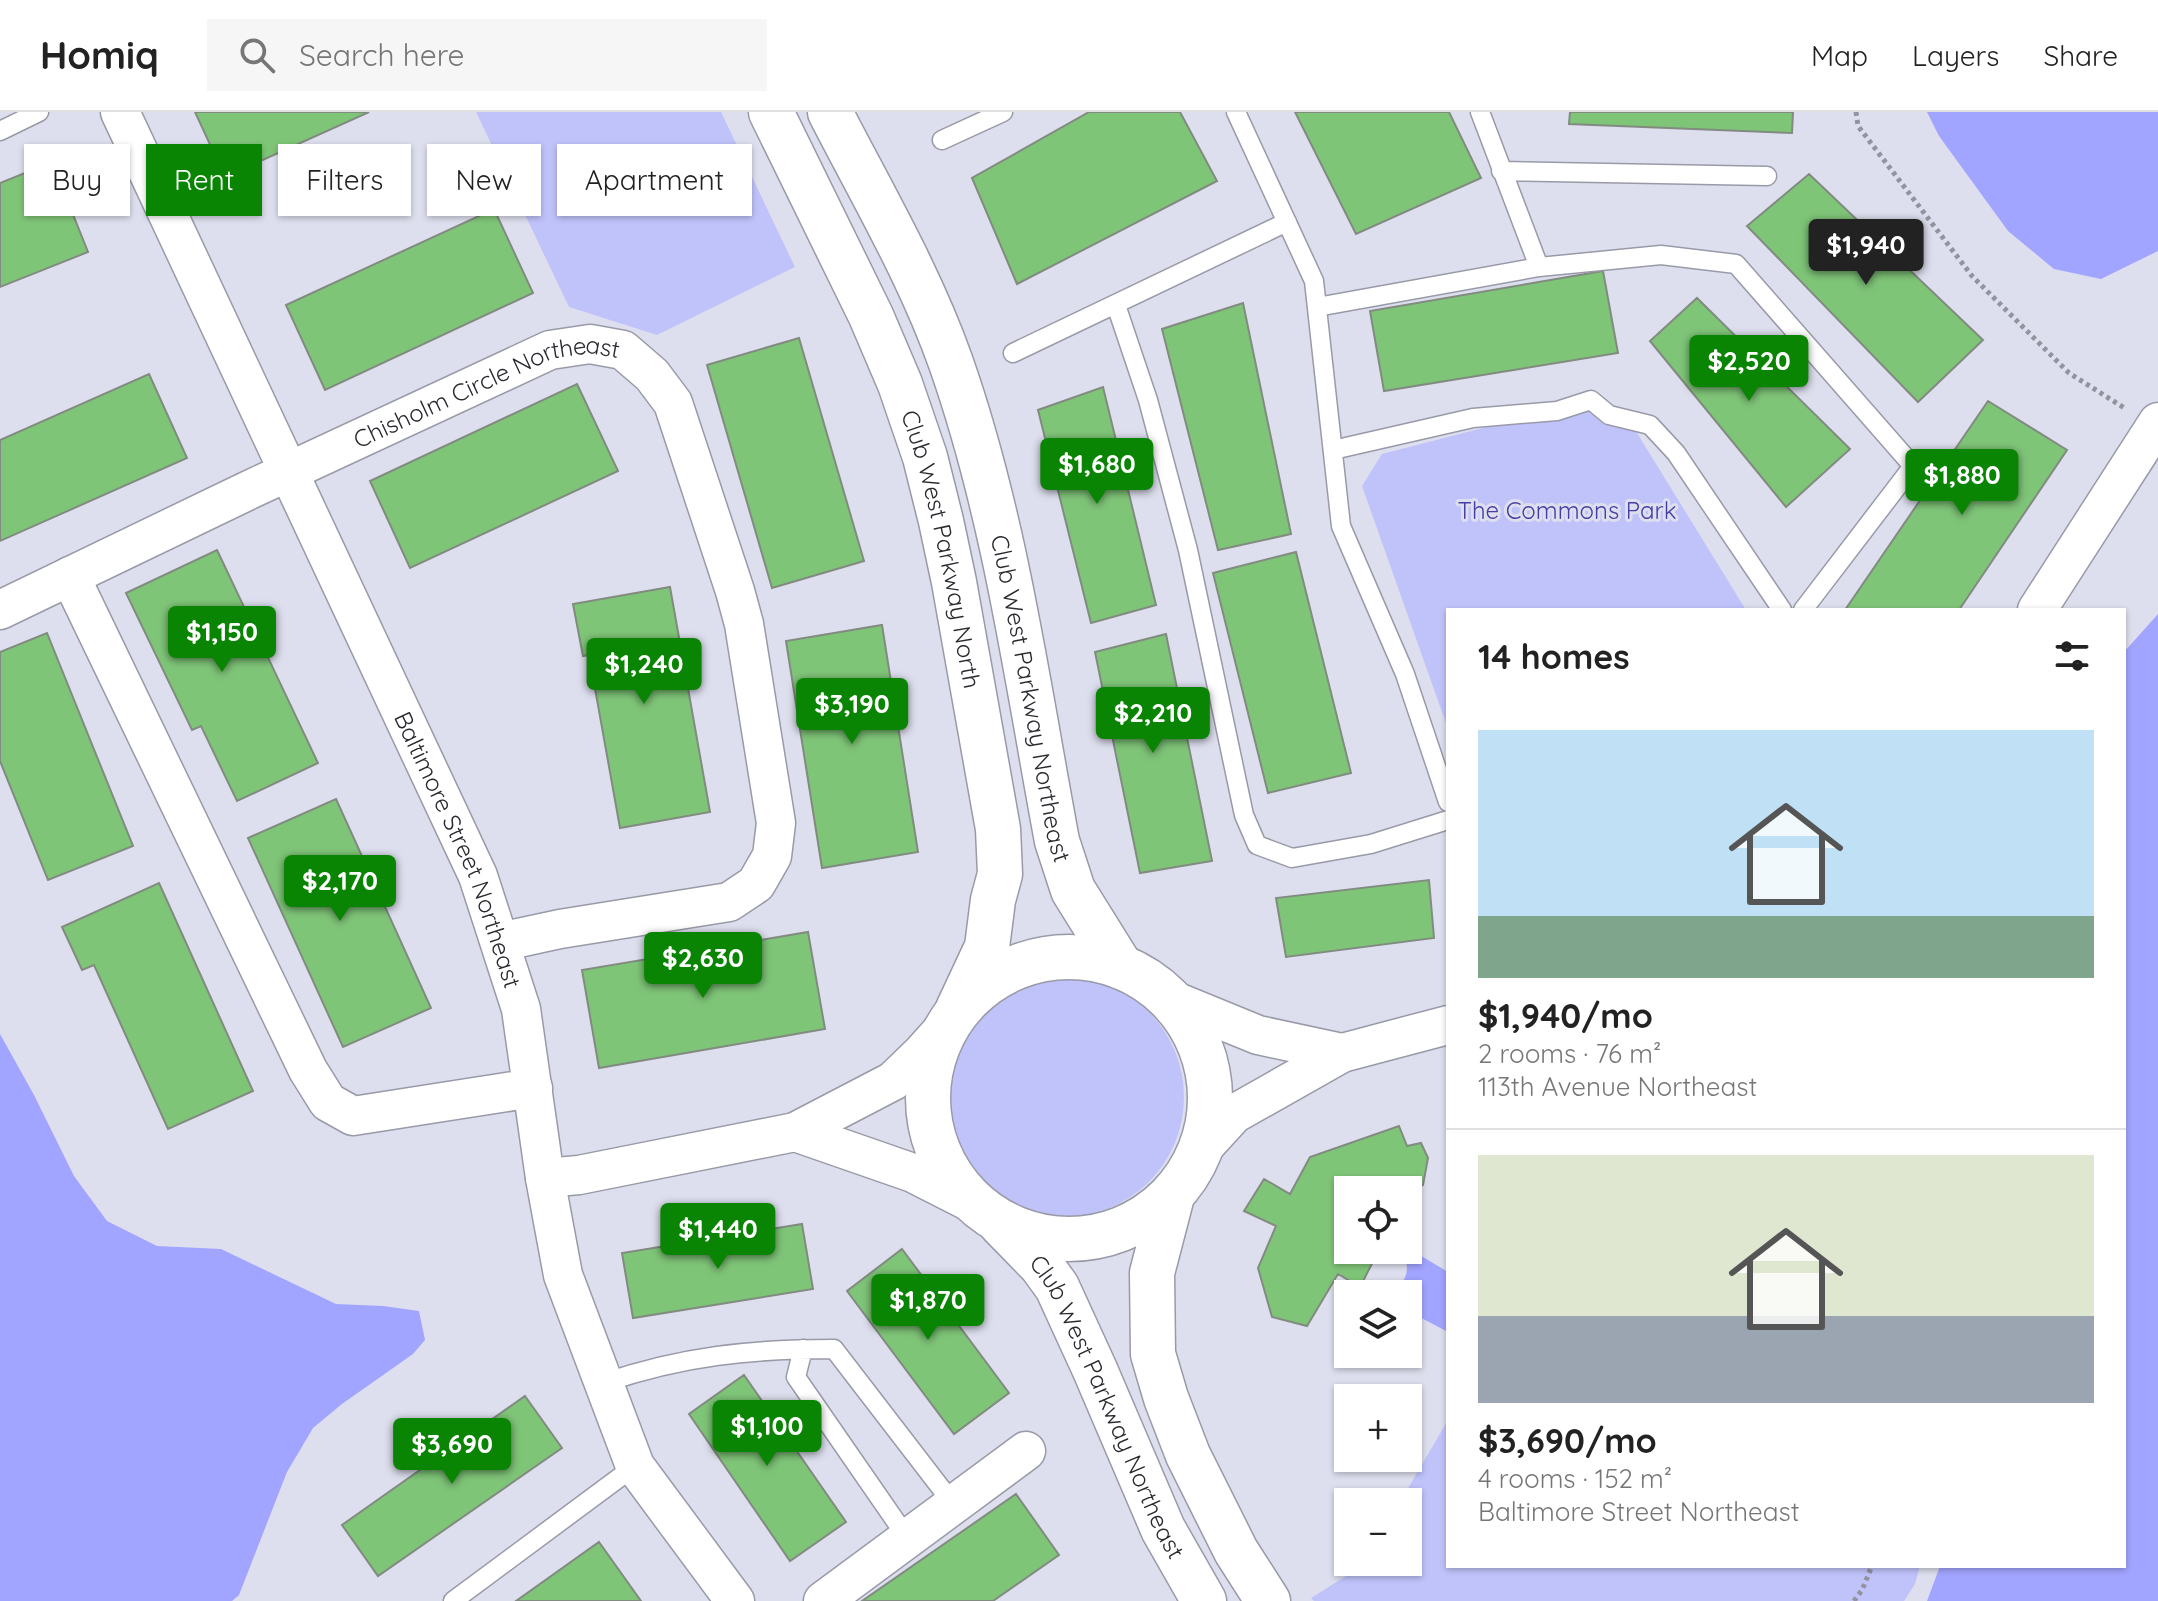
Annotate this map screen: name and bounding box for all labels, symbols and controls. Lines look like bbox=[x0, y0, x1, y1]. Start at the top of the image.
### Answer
search box bbox=[207, 19, 767, 91]
text: Homiq bbox=[40, 31, 159, 79]
icon: search bbox=[235, 33, 279, 77]
text: Search here bbox=[299, 36, 465, 74]
text: Map bbox=[1811, 38, 1868, 73]
text: Layers bbox=[1912, 38, 1999, 73]
text: Share bbox=[2043, 38, 2118, 73]
chip: Buy bbox=[24, 144, 130, 216]
chip: Rent bbox=[146, 144, 262, 216]
chip: Filters bbox=[278, 144, 411, 216]
chip: New bbox=[427, 144, 541, 216]
chip: Apartment bbox=[557, 144, 752, 216]
pin: $1,940 bbox=[1801, 219, 1931, 287]
text: $1,940 bbox=[1827, 228, 1905, 261]
street label: Chisholm Circle Northeast bbox=[348, 329, 622, 454]
pin: $2,520 bbox=[1684, 335, 1814, 403]
text: $2,520 bbox=[1707, 344, 1791, 377]
street label: Club West Parkway North bbox=[895, 406, 988, 691]
pin: $1,680 bbox=[1032, 438, 1162, 506]
text: $1,680 bbox=[1058, 447, 1136, 480]
pin: $1,880 bbox=[1897, 449, 2027, 517]
text: $1,880 bbox=[1923, 458, 2001, 491]
park label: The Commons Park bbox=[1457, 495, 1677, 525]
street label: Club West Parkway Northeast bbox=[985, 532, 1078, 866]
pin: $1,150 bbox=[157, 606, 287, 674]
text: $1,150 bbox=[186, 615, 258, 648]
icon: filters bbox=[2050, 634, 2094, 678]
text: 14 homes bbox=[1478, 635, 1630, 678]
pin: $1,240 bbox=[579, 638, 709, 706]
text: $1,240 bbox=[605, 647, 683, 680]
pin: $3,190 bbox=[787, 678, 917, 746]
text: $3,190 bbox=[814, 687, 890, 720]
pin: $2,210 bbox=[1088, 687, 1218, 755]
text: $2,210 bbox=[1114, 696, 1192, 729]
street label: Baltimore Street Northeast bbox=[388, 706, 528, 992]
icon: home bbox=[1714, 782, 1858, 926]
pin: $2,170 bbox=[275, 855, 405, 923]
text: $2,170 bbox=[302, 864, 378, 897]
pin: $2,630 bbox=[638, 932, 768, 1000]
text: $2,630 bbox=[662, 941, 744, 974]
text: $1,940/mo bbox=[1478, 994, 1653, 1037]
text: 2 rooms · 76 m² bbox=[1478, 1037, 1661, 1070]
text: 113th Avenue Northeast bbox=[1478, 1070, 1757, 1103]
map controls bbox=[1334, 1176, 1422, 1576]
button: locate bbox=[1334, 1176, 1422, 1264]
pin: $1,440 bbox=[653, 1203, 783, 1271]
icon: home bbox=[1714, 1207, 1858, 1351]
text: $1,440 bbox=[678, 1212, 758, 1245]
street label: Club West Parkway Northeast bbox=[1024, 1248, 1192, 1564]
pin: $1,870 bbox=[863, 1274, 993, 1342]
button: layers bbox=[1334, 1280, 1422, 1368]
text: $1,870 bbox=[889, 1283, 967, 1316]
button: + bbox=[1334, 1384, 1422, 1472]
pin: $1,100 bbox=[702, 1400, 832, 1468]
text: $1,100 bbox=[730, 1409, 804, 1442]
pin: $3,690 bbox=[387, 1418, 517, 1486]
text: $3,690/mo bbox=[1478, 1419, 1657, 1462]
text: $3,690 bbox=[411, 1427, 493, 1460]
text: 4 rooms · 152 m² bbox=[1478, 1462, 1672, 1495]
button: − bbox=[1334, 1488, 1422, 1576]
text: Baltimore Street Northeast bbox=[1478, 1495, 1800, 1528]

